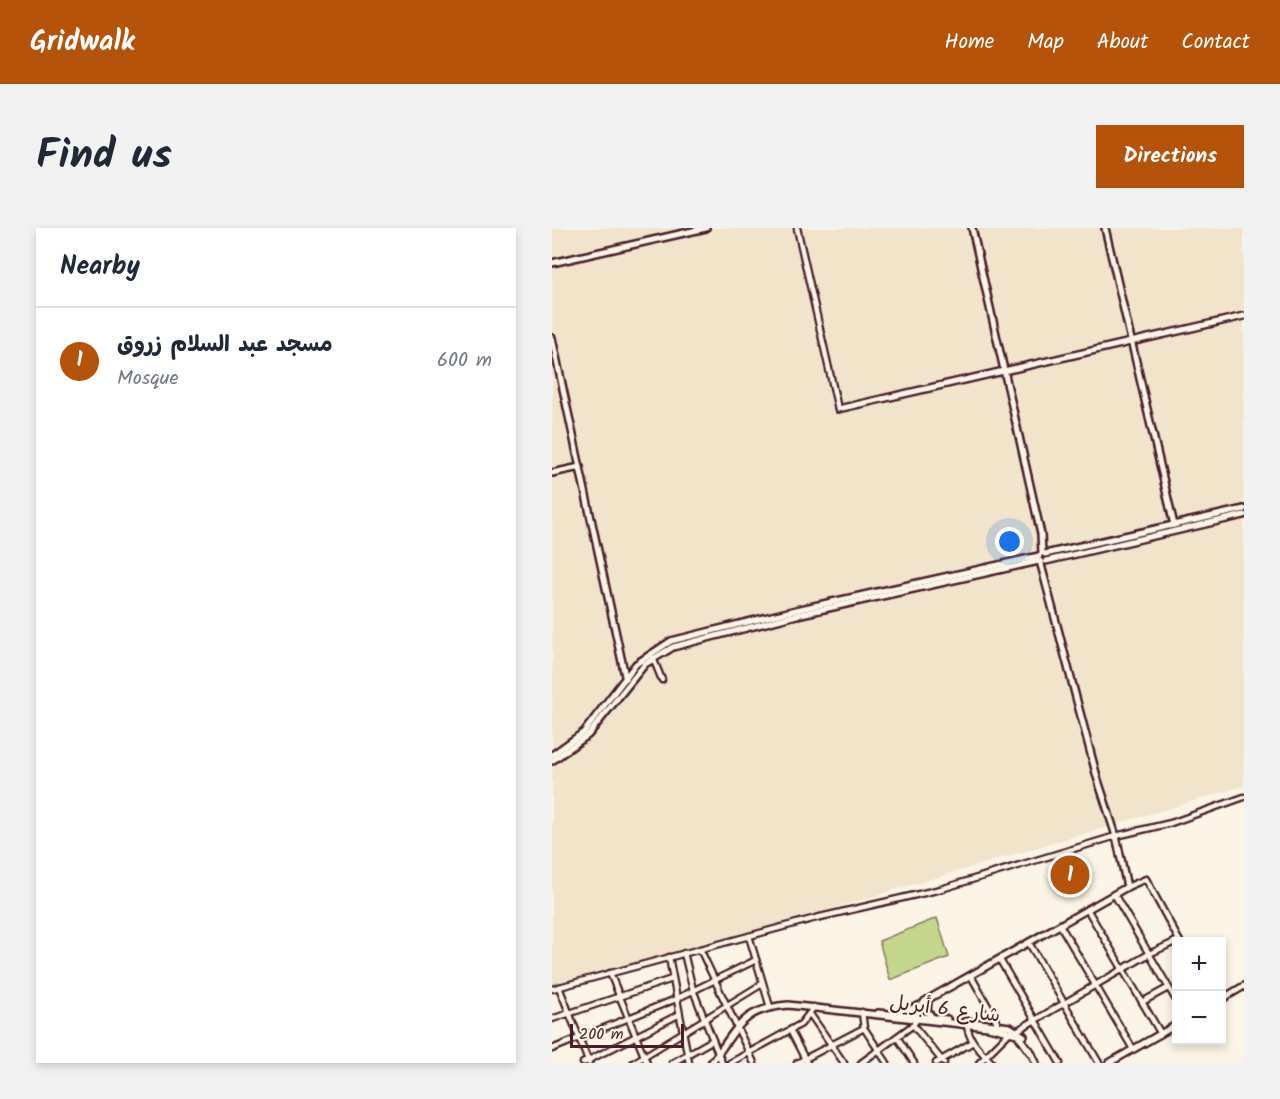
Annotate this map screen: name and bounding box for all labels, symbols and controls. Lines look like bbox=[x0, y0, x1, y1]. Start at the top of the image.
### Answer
text: Gridwalk bbox=[30, 20, 135, 65]
text: Home bbox=[945, 26, 994, 59]
text: Map bbox=[1027, 26, 1064, 59]
text: About bbox=[1097, 26, 1148, 59]
text: Contact bbox=[1181, 26, 1250, 59]
text: Find us bbox=[36, 123, 172, 190]
button: Directions bbox=[1096, 125, 1244, 188]
text: Nearby bbox=[60, 246, 140, 288]
text: مسجد عبد السلام زروق bbox=[117, 328, 333, 363]
text: 1 bbox=[76, 345, 83, 377]
text: 600 m bbox=[437, 345, 492, 377]
text: Mosque bbox=[117, 363, 178, 395]
your location bbox=[995, 527, 1024, 556]
pin: 1 bbox=[1050, 852, 1090, 898]
map controls bbox=[1172, 937, 1226, 1045]
button: + bbox=[1172, 937, 1226, 991]
street label: شارع 6 أبريل bbox=[888, 987, 1002, 1033]
button: − bbox=[1172, 991, 1226, 1045]
scale bar bbox=[570, 1021, 684, 1048]
text: 200 m bbox=[579, 1022, 623, 1047]

